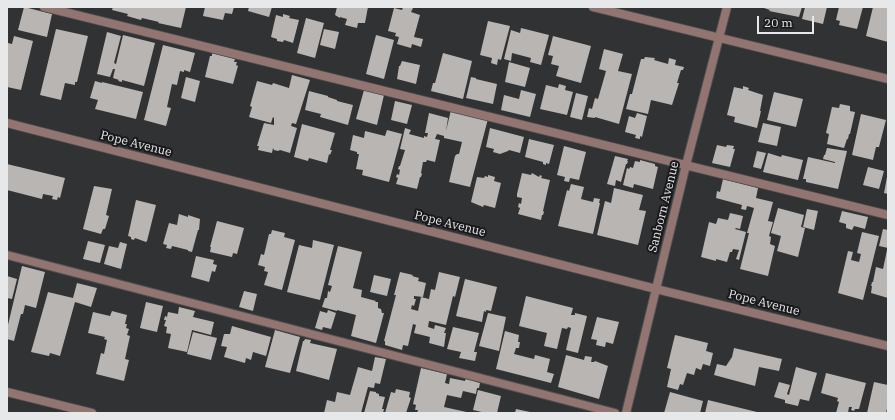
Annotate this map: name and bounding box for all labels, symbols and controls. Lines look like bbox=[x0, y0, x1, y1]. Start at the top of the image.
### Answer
scale bar bbox=[759, 8, 816, 34]
text: 20 m bbox=[764, 15, 793, 30]
street label: Pope Avenue bbox=[99, 128, 173, 160]
street label: Sanborn Avenue bbox=[646, 160, 682, 254]
street label: Pope Avenue bbox=[413, 208, 487, 240]
street label: Pope Avenue bbox=[727, 287, 801, 319]

